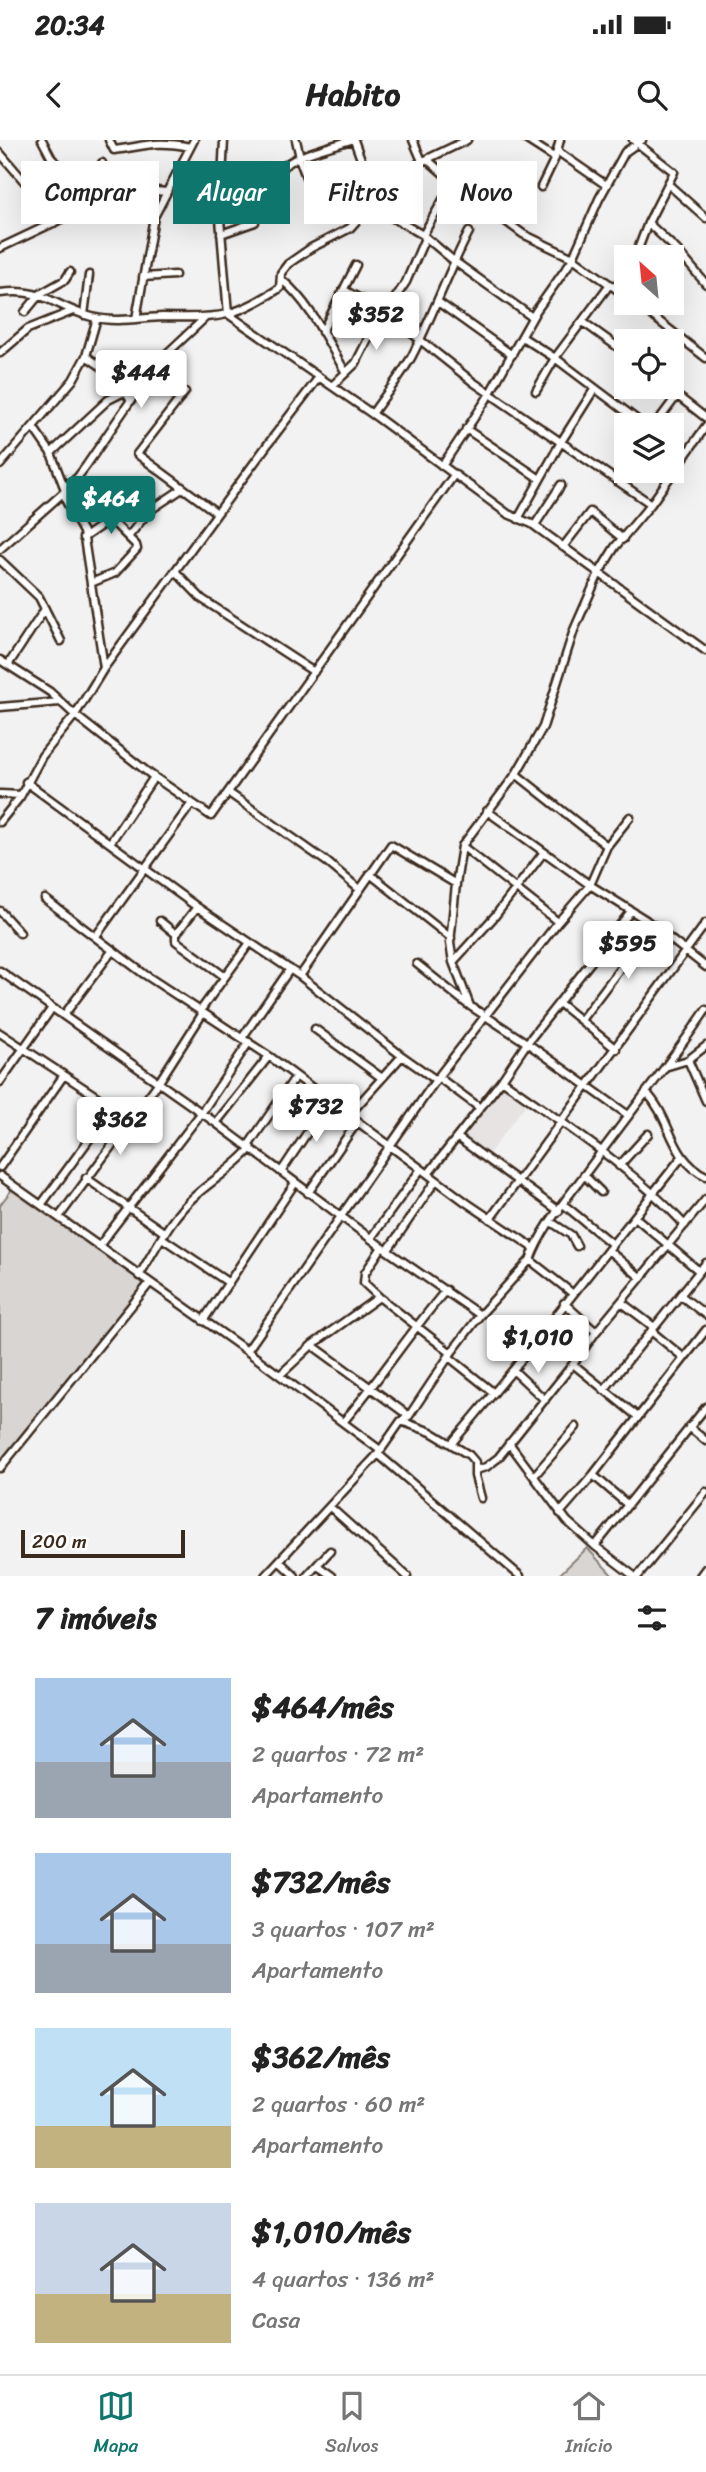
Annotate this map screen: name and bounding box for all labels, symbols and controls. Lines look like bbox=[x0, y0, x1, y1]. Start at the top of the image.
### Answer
text: 20:34 bbox=[35, 2, 105, 48]
text: Habito bbox=[306, 66, 400, 123]
icon: back bbox=[35, 76, 73, 114]
icon: search bbox=[633, 76, 671, 114]
chip: Comprar bbox=[21, 161, 159, 224]
chip: Alugar bbox=[173, 161, 290, 224]
chip: Filtros bbox=[304, 161, 423, 224]
chip: Novo bbox=[437, 161, 537, 224]
north arrow bbox=[614, 245, 684, 315]
map controls bbox=[614, 245, 684, 483]
pin: $352 bbox=[335, 292, 417, 352]
text: $352 bbox=[348, 294, 404, 335]
button: locate bbox=[614, 329, 684, 399]
pin: $444 bbox=[100, 350, 182, 410]
text: $444 bbox=[112, 352, 170, 393]
button: layers bbox=[614, 413, 684, 483]
pin: $464 bbox=[70, 476, 152, 536]
text: $464 bbox=[82, 478, 140, 519]
pin: $595 bbox=[587, 922, 669, 981]
text: $595 bbox=[599, 923, 657, 964]
pin: $732 bbox=[275, 1084, 357, 1144]
text: $732 bbox=[289, 1086, 343, 1127]
pin: $362 bbox=[79, 1098, 161, 1157]
text: $362 bbox=[93, 1099, 147, 1140]
pin: $1,010 bbox=[481, 1316, 595, 1375]
text: $1,010 bbox=[503, 1317, 573, 1358]
text: 200 m bbox=[32, 1525, 87, 1558]
scale bar bbox=[21, 1527, 186, 1559]
text: 7 imóveis bbox=[35, 1591, 156, 1645]
icon: filters bbox=[633, 1599, 671, 1637]
text: $464/mês bbox=[252, 1680, 394, 1734]
icon: home bbox=[91, 1706, 175, 1790]
text: 2 quartos · 72 m² bbox=[252, 1734, 424, 1775]
text: Apartamento bbox=[252, 1775, 383, 1816]
text: $732/mês bbox=[252, 1855, 390, 1909]
icon: home bbox=[91, 1881, 175, 1965]
text: 3 quartos · 107 m² bbox=[252, 1909, 435, 1950]
text: Apartamento bbox=[252, 1950, 383, 1991]
text: $362/mês bbox=[252, 2030, 390, 2084]
icon: home bbox=[91, 2056, 175, 2140]
text: 2 quartos · 60 m² bbox=[252, 2084, 425, 2125]
text: Apartamento bbox=[252, 2125, 383, 2166]
text: $1,010/mês bbox=[252, 2205, 411, 2259]
icon: home bbox=[91, 2231, 175, 2315]
text: 4 quartos · 136 m² bbox=[252, 2259, 434, 2300]
text: Casa bbox=[252, 2300, 300, 2341]
tab: Mapa bbox=[93, 2387, 138, 2462]
tab: Salvos bbox=[325, 2387, 378, 2462]
tab: Início bbox=[565, 2387, 613, 2462]

